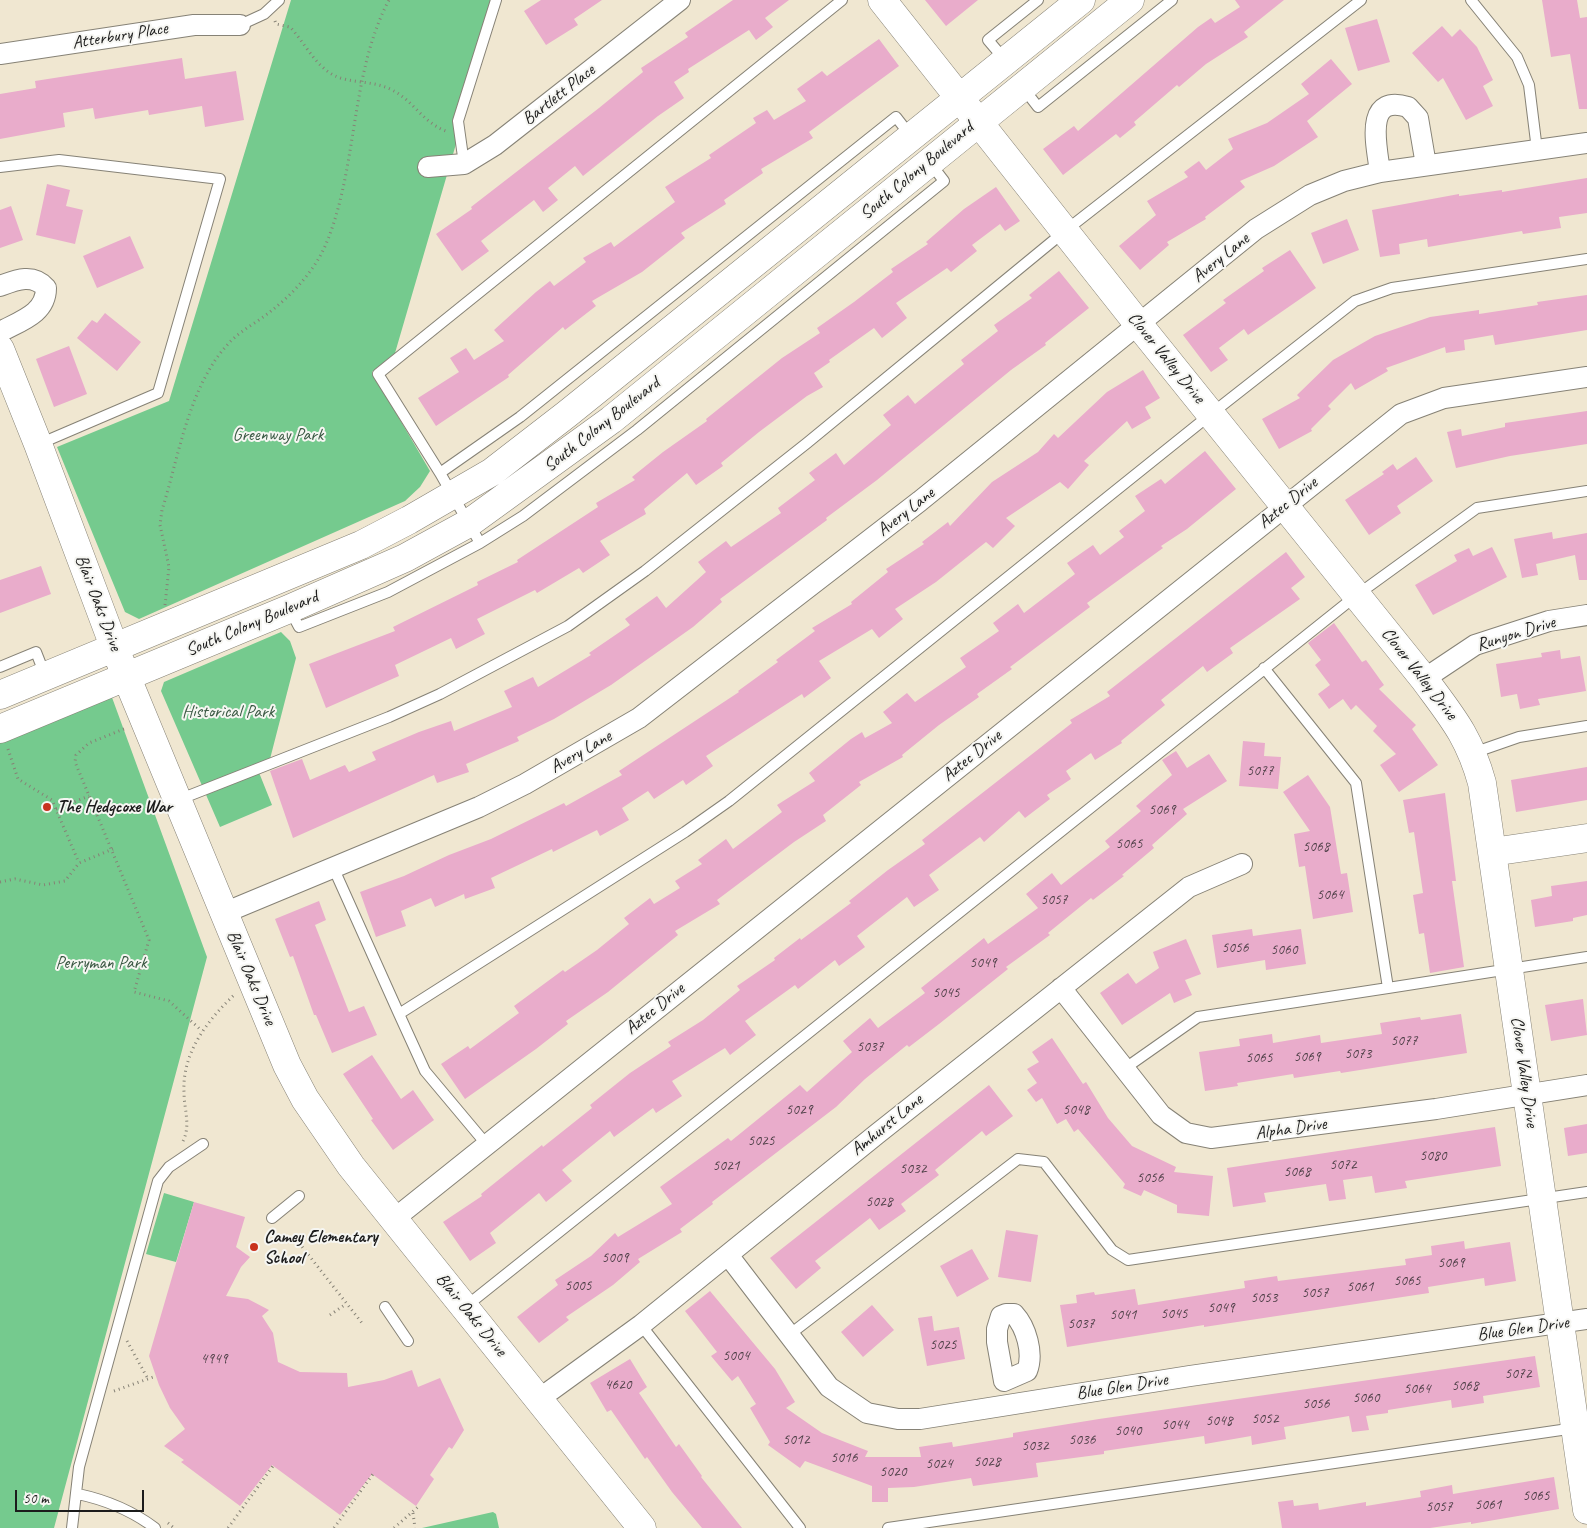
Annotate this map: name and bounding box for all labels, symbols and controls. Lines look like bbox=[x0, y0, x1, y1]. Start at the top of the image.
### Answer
street label: Atterbury Place bbox=[71, 18, 169, 54]
street label: Bartlett Place bbox=[518, 60, 600, 130]
street label: South Colony Boulevard bbox=[856, 117, 978, 225]
street label: Avery Lane bbox=[1188, 228, 1254, 288]
street label: Clover Valley Drive bbox=[1123, 308, 1209, 408]
street label: South Colony Boulevard bbox=[540, 373, 664, 477]
park label: Greenway Park bbox=[233, 424, 323, 446]
street label: Aztec Drive bbox=[1254, 472, 1322, 534]
street label: Avery Lane bbox=[873, 483, 939, 541]
street label: Blair Oaks Drive bbox=[70, 552, 126, 654]
street label: South Colony Boulevard bbox=[183, 586, 321, 662]
street label: Runyon Drive bbox=[1474, 612, 1558, 656]
street label: Clover Valley Drive bbox=[1376, 624, 1462, 724]
park label: Historical Park bbox=[182, 701, 274, 723]
street label: Aztec Drive bbox=[938, 725, 1006, 787]
street label: Avery Lane bbox=[546, 726, 616, 778]
house number: 5077 bbox=[1247, 762, 1273, 780]
place label: The Hedgcoxe War bbox=[57, 796, 172, 818]
marker: The Hedgcoxe War bbox=[41, 801, 53, 813]
house number: 5069 bbox=[1149, 801, 1175, 819]
house number: 5065 bbox=[1116, 835, 1142, 853]
house number: 5068 bbox=[1303, 838, 1329, 856]
house number: 5064 bbox=[1317, 886, 1343, 904]
house number: 5057 bbox=[1041, 891, 1067, 909]
street label: Blair Oaks Drive bbox=[221, 927, 281, 1029]
house number: 5056 bbox=[1222, 939, 1248, 957]
house number: 5060 bbox=[1271, 941, 1297, 959]
park label: Perryman Park bbox=[55, 952, 147, 974]
house number: 5049 bbox=[970, 954, 996, 972]
street label: Aztec Drive bbox=[621, 978, 689, 1040]
house number: 5045 bbox=[933, 984, 959, 1002]
street label: Clover Valley Drive bbox=[1506, 1015, 1542, 1129]
house number: 5077 bbox=[1391, 1032, 1417, 1050]
house number: 5037 bbox=[857, 1038, 883, 1056]
house number: 5073 bbox=[1345, 1045, 1371, 1063]
house number: 5069 bbox=[1294, 1048, 1320, 1066]
house number: 5065 bbox=[1246, 1049, 1272, 1067]
street label: Amhurst Lane bbox=[847, 1089, 927, 1161]
house number: 5029 bbox=[786, 1101, 812, 1119]
house number: 5048 bbox=[1063, 1101, 1089, 1119]
street label: Alpha Drive bbox=[1254, 1113, 1328, 1145]
house number: 5025 bbox=[748, 1132, 774, 1150]
house number: 5080 bbox=[1420, 1147, 1446, 1165]
house number: 5072 bbox=[1330, 1156, 1356, 1174]
house number: 5021 bbox=[713, 1157, 739, 1175]
house number: 5032 bbox=[900, 1160, 926, 1178]
house number: 5068 bbox=[1284, 1163, 1310, 1181]
house number: 5056 bbox=[1137, 1169, 1163, 1187]
house number: 5028 bbox=[866, 1193, 892, 1211]
place label: Camey Elementary School bbox=[264, 1226, 378, 1268]
marker: Camey Elementary School bbox=[248, 1241, 260, 1253]
house number: 5009 bbox=[602, 1249, 628, 1267]
house number: 5069 bbox=[1438, 1254, 1464, 1272]
street label: Blair Oaks Drive bbox=[431, 1269, 511, 1361]
house number: 5065 bbox=[1394, 1272, 1420, 1290]
house number: 5005 bbox=[565, 1277, 591, 1295]
house number: 5061 bbox=[1347, 1278, 1373, 1296]
house number: 5057 bbox=[1302, 1284, 1328, 1302]
house number: 5053 bbox=[1251, 1289, 1277, 1307]
house number: 5049 bbox=[1208, 1299, 1234, 1317]
house number: 5045 bbox=[1161, 1305, 1187, 1323]
house number: 5041 bbox=[1110, 1306, 1136, 1324]
street label: Blue Glen Drive bbox=[1476, 1312, 1570, 1346]
house number: 5037 bbox=[1068, 1315, 1094, 1333]
house number: 5025 bbox=[930, 1336, 956, 1354]
house number: 5004 bbox=[723, 1347, 749, 1365]
house number: 4949 bbox=[201, 1350, 227, 1368]
house number: 5072 bbox=[1505, 1365, 1531, 1383]
street label: Blue Glen Drive bbox=[1075, 1369, 1169, 1405]
house number: 4620 bbox=[605, 1376, 631, 1394]
house number: 5068 bbox=[1452, 1377, 1478, 1395]
house number: 5064 bbox=[1404, 1380, 1430, 1398]
house number: 5060 bbox=[1353, 1389, 1379, 1407]
house number: 5056 bbox=[1303, 1395, 1329, 1413]
house number: 5052 bbox=[1252, 1410, 1278, 1428]
house number: 5048 bbox=[1206, 1412, 1232, 1430]
house number: 5044 bbox=[1162, 1416, 1188, 1434]
house number: 5040 bbox=[1115, 1422, 1141, 1440]
house number: 5012 bbox=[783, 1431, 809, 1449]
house number: 5036 bbox=[1069, 1431, 1095, 1449]
house number: 5032 bbox=[1022, 1437, 1048, 1455]
house number: 5016 bbox=[831, 1449, 857, 1467]
house number: 5028 bbox=[974, 1453, 1000, 1471]
house number: 5024 bbox=[926, 1455, 952, 1473]
house number: 5020 bbox=[880, 1463, 906, 1481]
scale bar bbox=[18, 1480, 146, 1512]
house number: 5065 bbox=[1523, 1487, 1549, 1505]
text: 50 m bbox=[23, 1489, 49, 1508]
house number: 5061 bbox=[1475, 1496, 1501, 1514]
house number: 5057 bbox=[1426, 1498, 1452, 1516]

